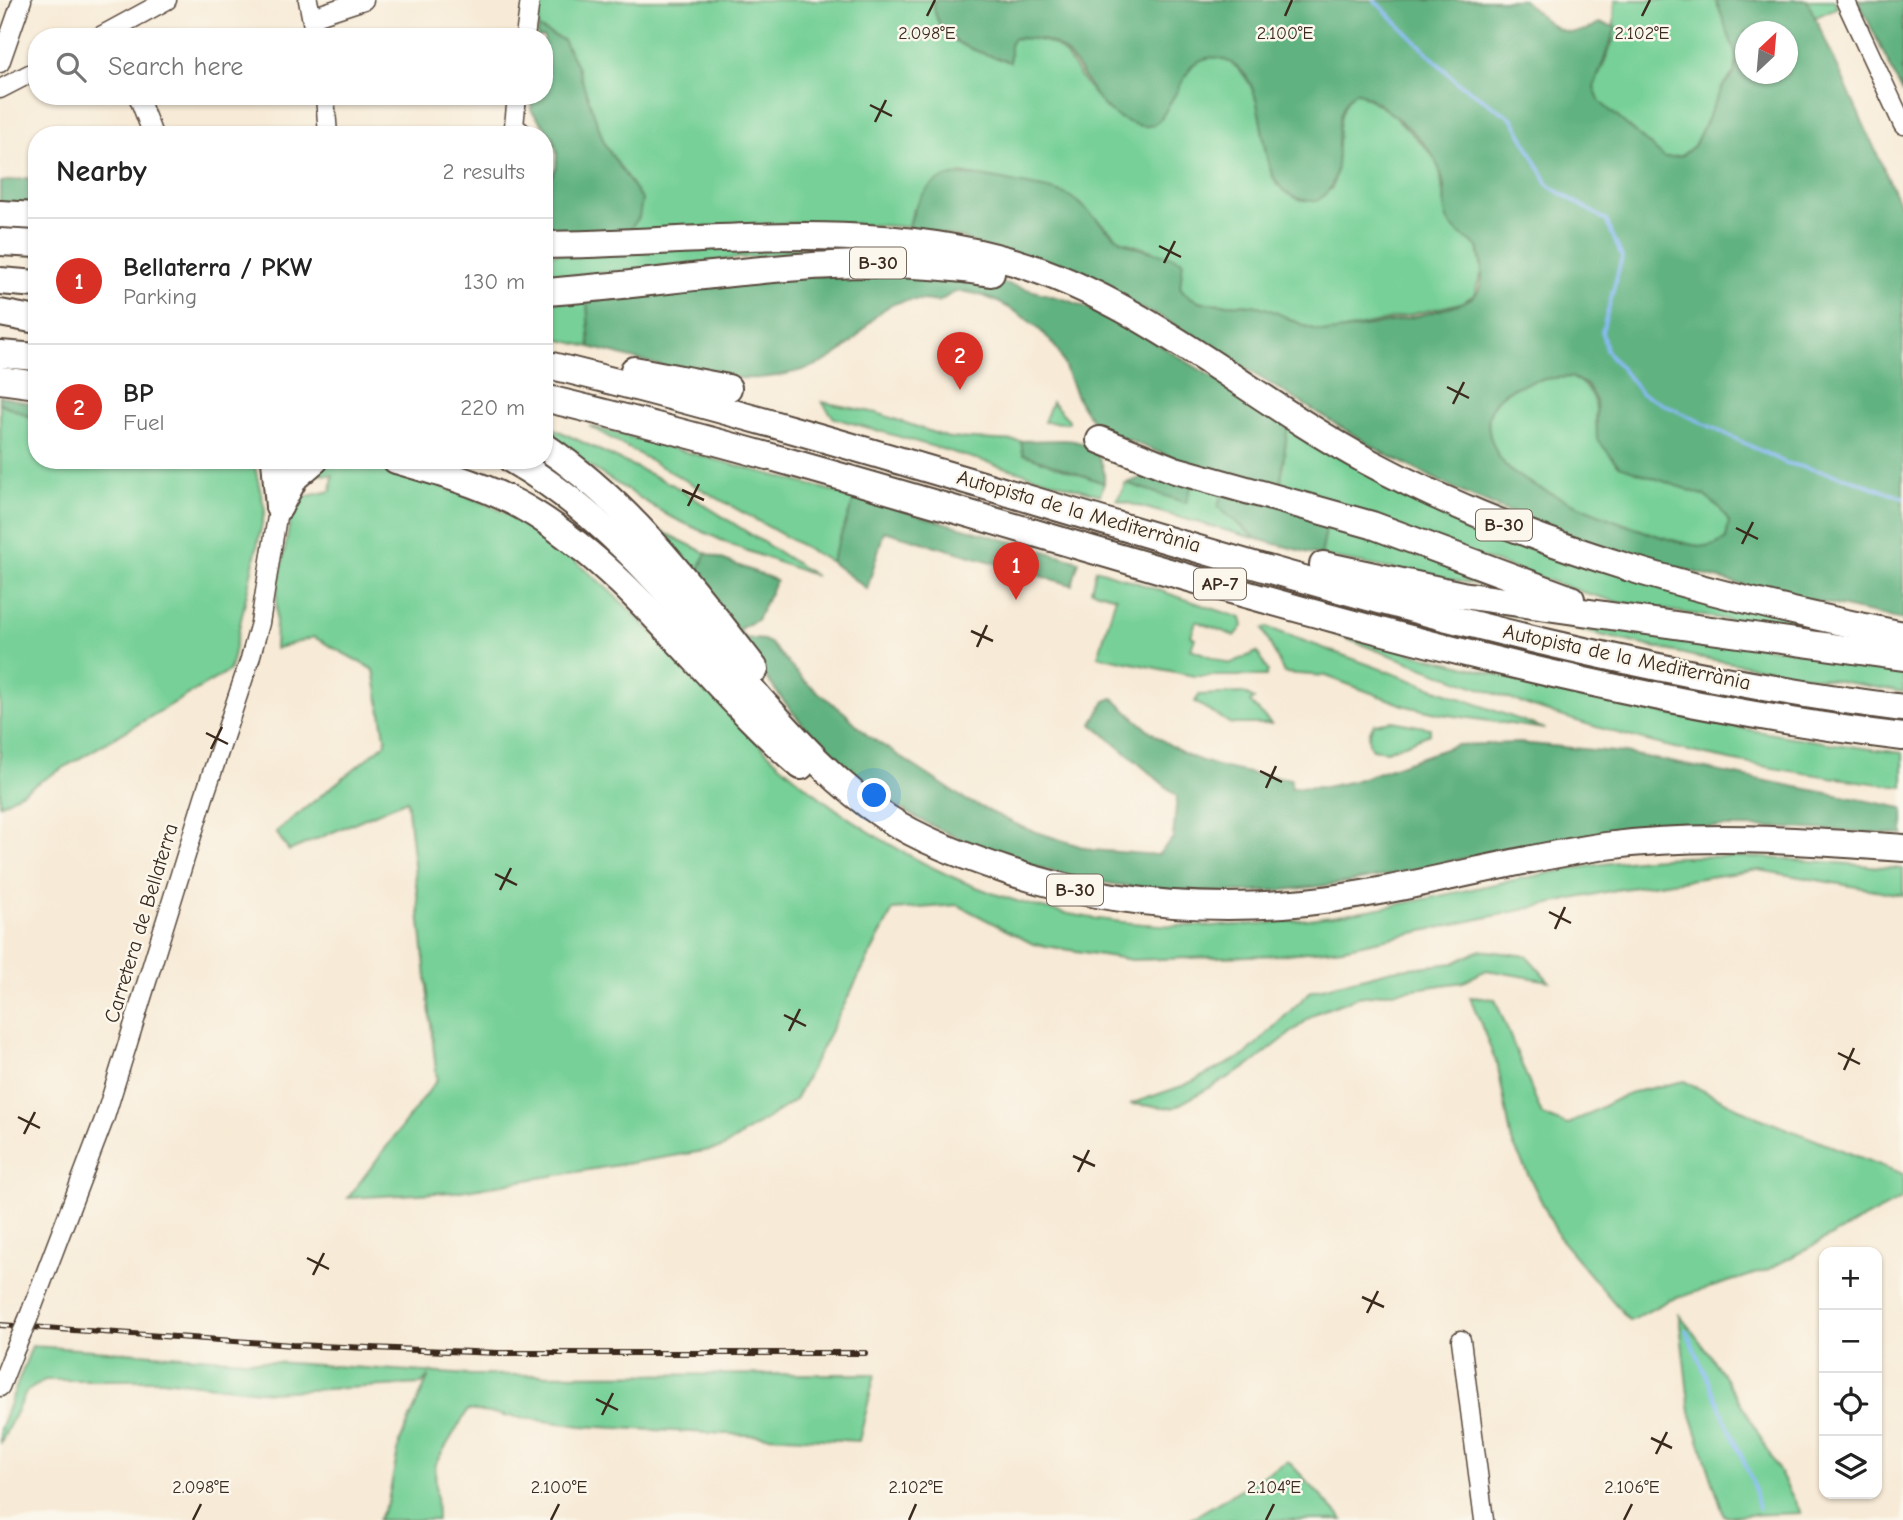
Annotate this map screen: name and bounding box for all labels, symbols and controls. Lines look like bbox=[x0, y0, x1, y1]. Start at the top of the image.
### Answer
north arrow bbox=[1735, 21, 1798, 84]
text: 2.098°E bbox=[898, 23, 956, 44]
text: 2.100°E bbox=[1257, 23, 1313, 44]
text: 2.102°E bbox=[1615, 23, 1670, 44]
search box bbox=[28, 28, 553, 105]
icon: search bbox=[52, 48, 90, 86]
text: Search here bbox=[108, 52, 243, 82]
text: Nearby bbox=[56, 154, 147, 189]
text: 2 results bbox=[443, 158, 525, 185]
road number: B-30 bbox=[850, 247, 906, 278]
text: Bellaterra / PKW bbox=[123, 253, 312, 283]
text: 1 bbox=[74, 268, 84, 295]
text: 130 m bbox=[464, 268, 525, 295]
text: Parking bbox=[123, 283, 197, 310]
pin: 2 bbox=[937, 332, 983, 390]
text: BP bbox=[123, 379, 153, 409]
text: 2 bbox=[73, 394, 85, 421]
text: 220 m bbox=[460, 394, 525, 421]
text: Fuel bbox=[123, 409, 165, 436]
street label: Autopista de la Mediterrània bbox=[954, 465, 1204, 557]
road number: B-30 bbox=[1476, 510, 1532, 540]
pin: 1 bbox=[993, 542, 1039, 600]
road number: AP-7 bbox=[1194, 568, 1246, 600]
street label: Autopista de la Mediterrània bbox=[1501, 619, 1753, 695]
your location bbox=[857, 778, 891, 812]
street label: Carretera de Bellaterra bbox=[99, 820, 183, 1026]
road number: B-30 bbox=[1047, 874, 1103, 906]
map controls bbox=[1819, 1247, 1882, 1499]
button: + bbox=[1819, 1247, 1882, 1310]
button: − bbox=[1819, 1310, 1882, 1373]
button: locate bbox=[1819, 1373, 1882, 1436]
button: layers bbox=[1819, 1436, 1882, 1499]
text: 2.098°E bbox=[172, 1477, 230, 1498]
text: 2.100°E bbox=[531, 1477, 587, 1498]
text: 2.102°E bbox=[889, 1477, 944, 1498]
text: 2.104°E bbox=[1247, 1477, 1301, 1498]
text: 2.106°E bbox=[1604, 1477, 1660, 1498]

